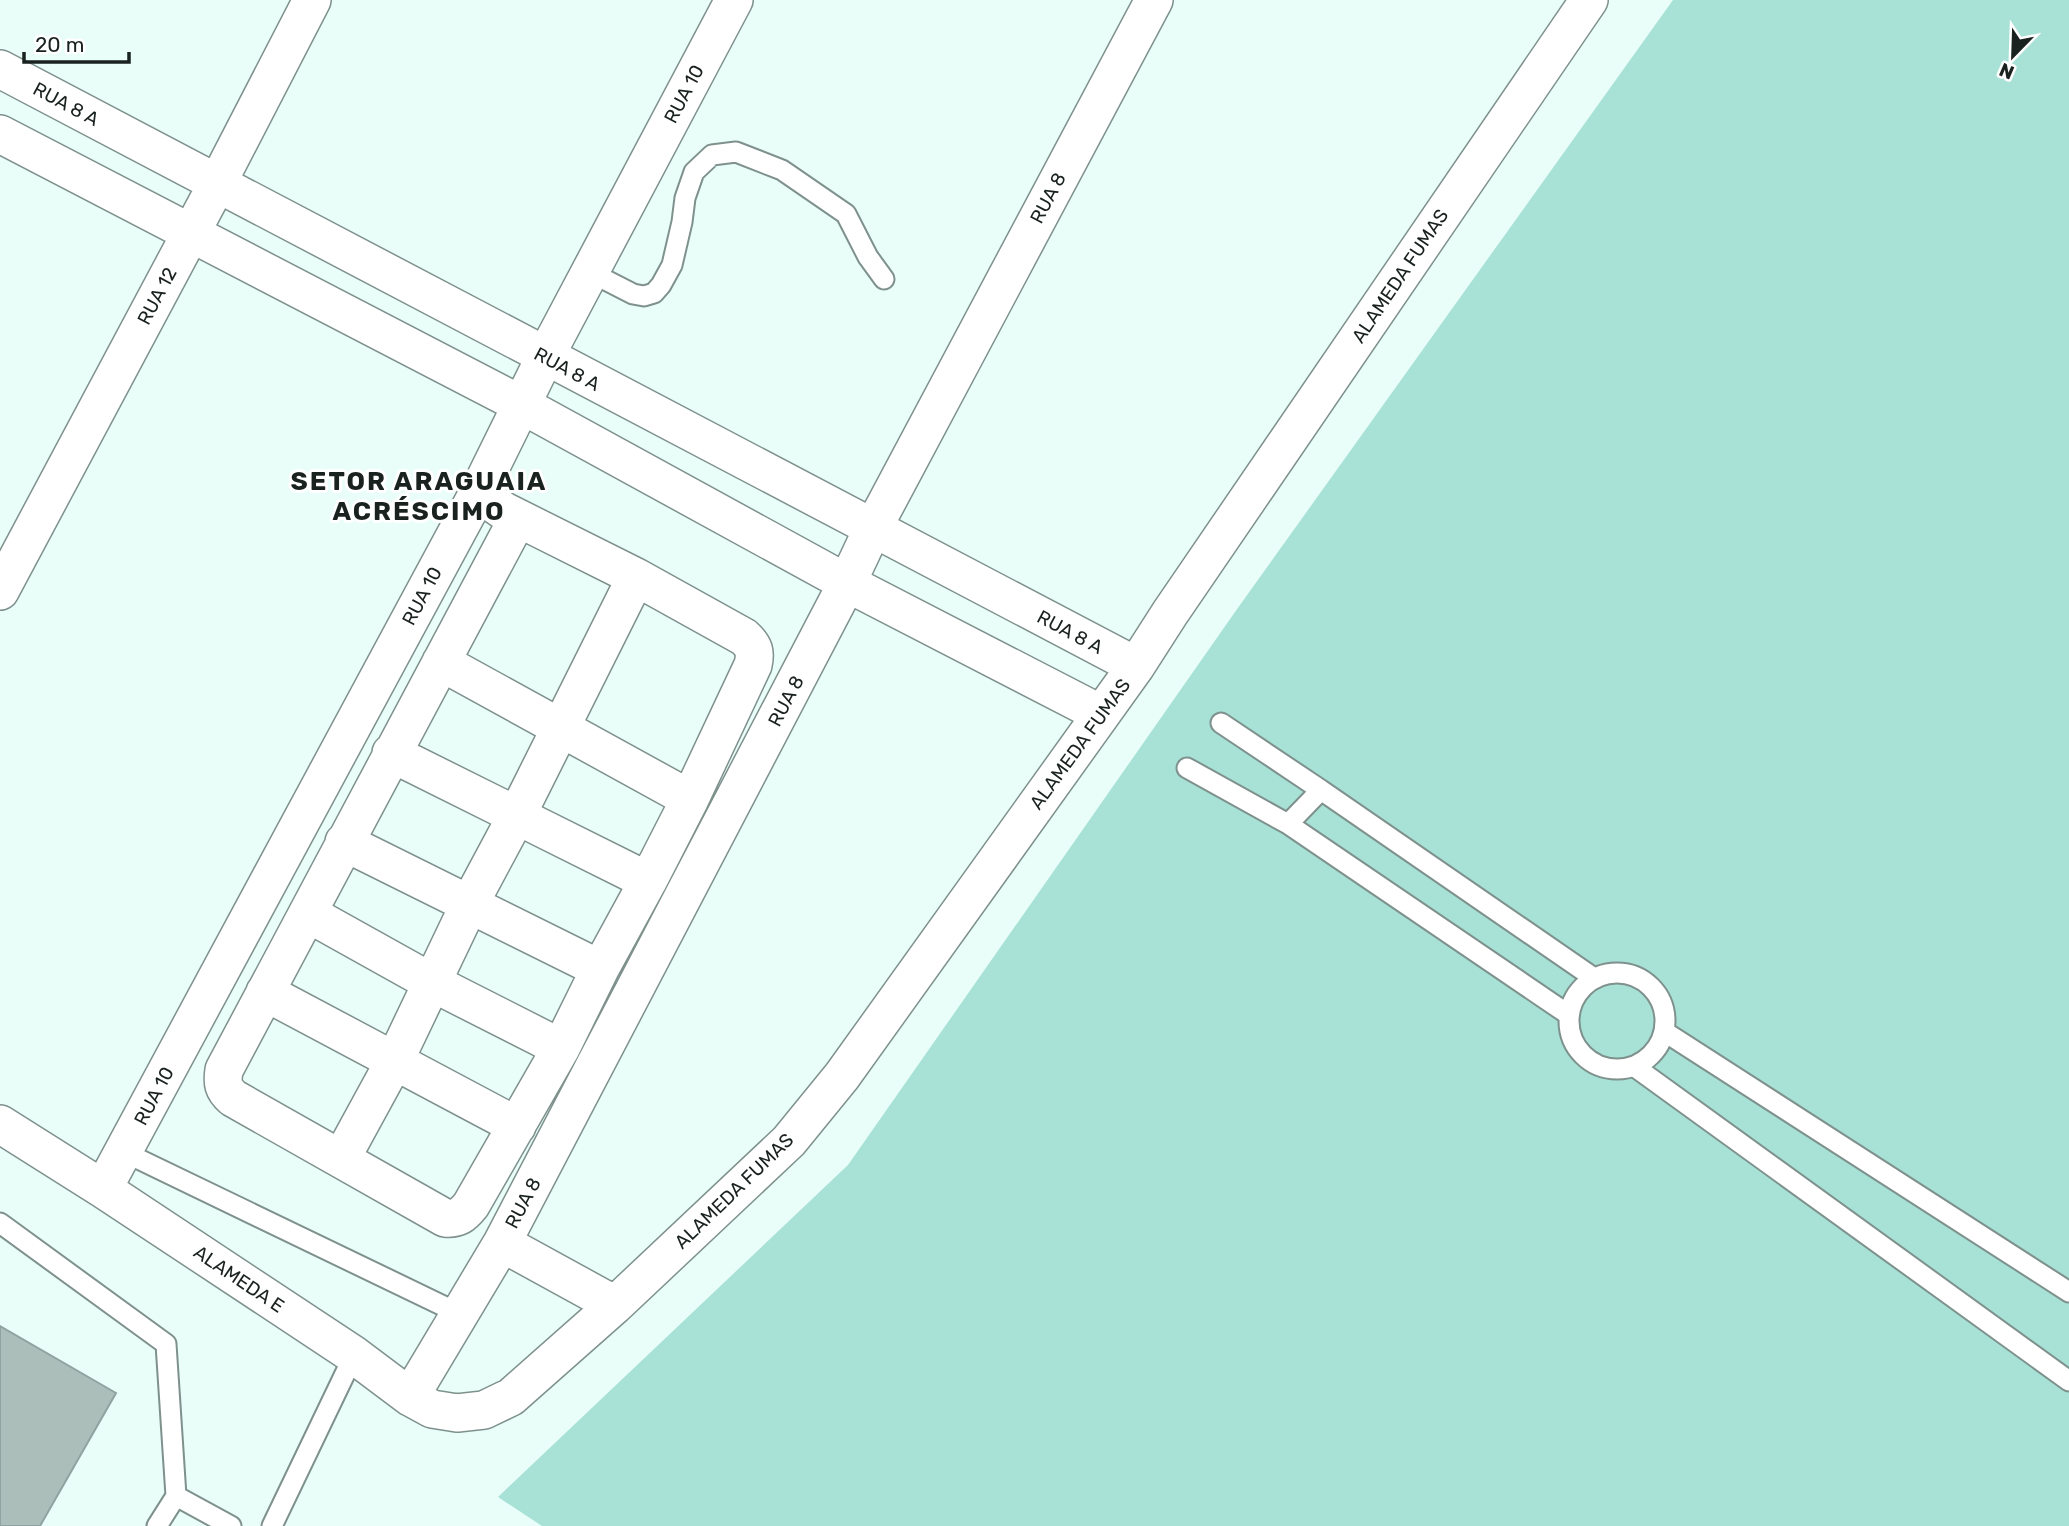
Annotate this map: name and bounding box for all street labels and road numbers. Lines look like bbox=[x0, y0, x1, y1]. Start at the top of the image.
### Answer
street label: RUA 10 bbox=[659, 61, 709, 127]
street label: RUA 8 A bbox=[29, 77, 103, 131]
street label: RUA 8 bbox=[1025, 169, 1071, 227]
street label: ALAMEDA FUMAS bbox=[1347, 205, 1453, 347]
street label: RUA 12 bbox=[132, 263, 182, 329]
street label: RUA 8 A bbox=[530, 342, 604, 396]
street label: RUA 10 bbox=[397, 563, 447, 629]
street label: RUA 8 A bbox=[1033, 605, 1107, 659]
street label: RUA 8 bbox=[763, 672, 809, 730]
street label: ALAMEDA FUMAS bbox=[1025, 674, 1135, 814]
street label: RUA 10 bbox=[129, 1063, 179, 1129]
street label: ALAMEDA FUMAS bbox=[670, 1128, 798, 1254]
street label: RUA 8 bbox=[500, 1174, 546, 1232]
street label: ALAMEDA E bbox=[189, 1240, 289, 1318]

